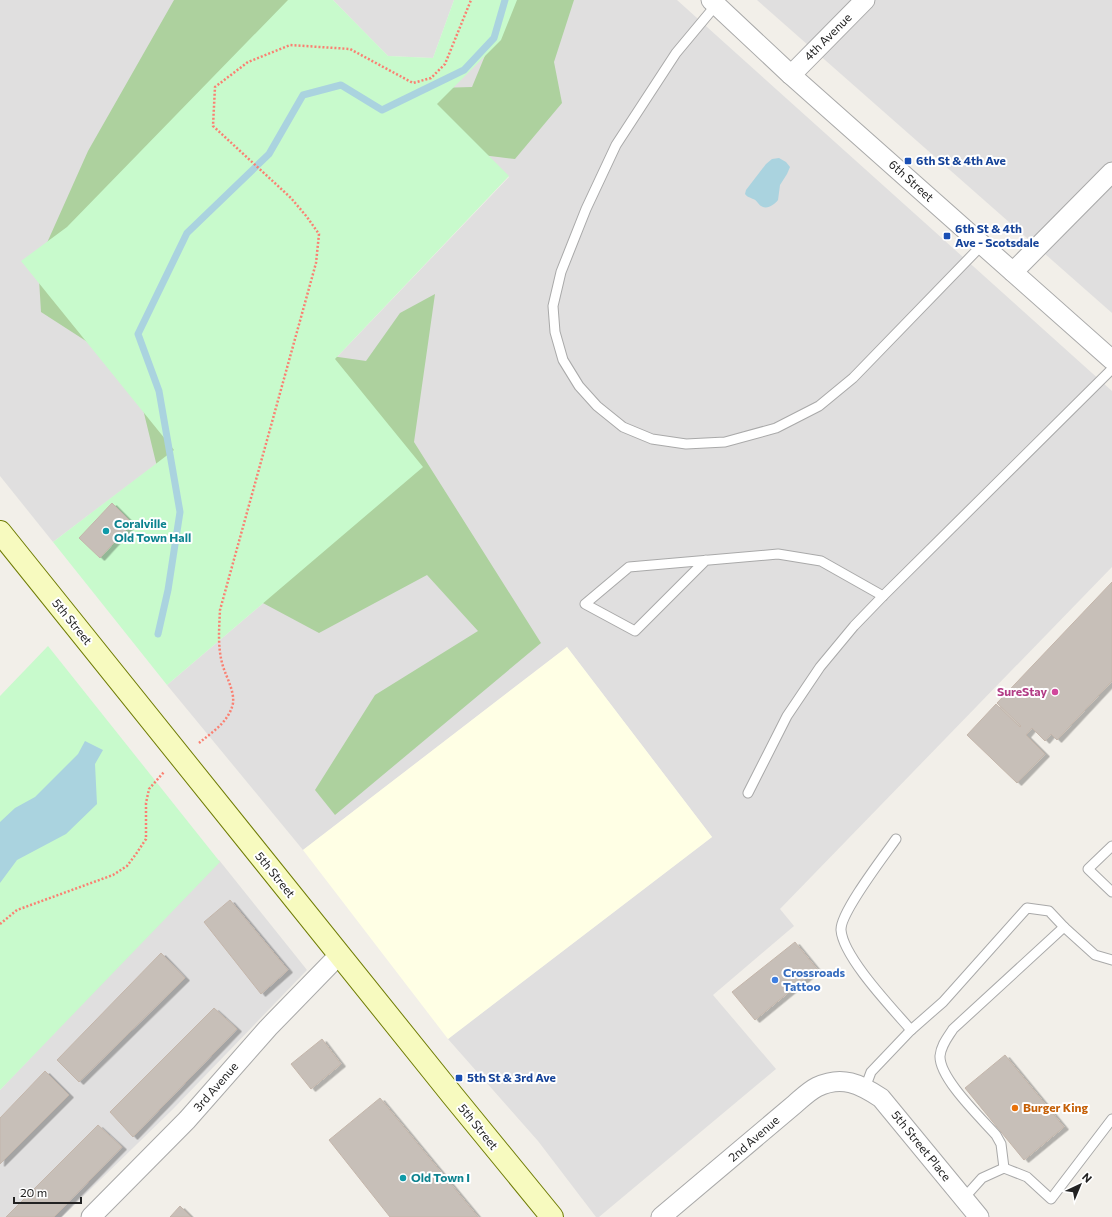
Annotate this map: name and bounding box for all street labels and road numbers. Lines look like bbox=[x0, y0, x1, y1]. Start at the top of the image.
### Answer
street label: 4th Avenue bbox=[801, 10, 854, 63]
street label: 6th Street bbox=[886, 157, 937, 204]
street label: 5th Street bbox=[50, 596, 96, 647]
street label: 5th Street bbox=[253, 849, 299, 900]
street label: 3rd Avenue bbox=[190, 1059, 240, 1114]
street label: 5th Street bbox=[456, 1101, 502, 1152]
street label: 5th Street Place bbox=[889, 1107, 954, 1183]
street label: 2nd Avenue bbox=[725, 1112, 782, 1164]

